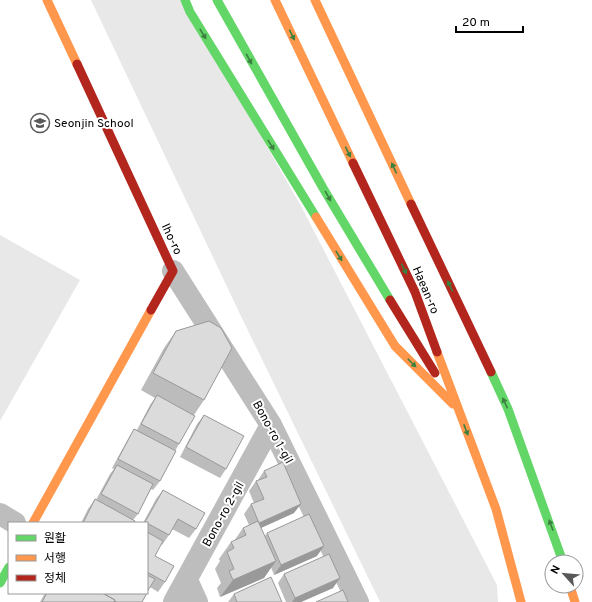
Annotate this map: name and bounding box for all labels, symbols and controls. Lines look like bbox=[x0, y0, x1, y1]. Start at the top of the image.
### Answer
scale bar bbox=[456, 8, 523, 34]
text: 20 m bbox=[462, 15, 490, 31]
one-way arrow bbox=[200, 28, 207, 40]
one-way arrow bbox=[289, 29, 295, 41]
one-way arrow bbox=[246, 53, 253, 65]
school or university icon: Seonjin School bbox=[29, 112, 51, 134]
place label: Seonjin School bbox=[54, 116, 134, 132]
one-way arrow bbox=[268, 139, 275, 151]
one-way arrow bbox=[345, 147, 351, 158]
one-way arrow bbox=[391, 163, 397, 174]
one-way arrow bbox=[324, 190, 331, 202]
street label: Iho-ro bbox=[157, 221, 185, 258]
one-way arrow bbox=[336, 250, 343, 262]
one-way arrow bbox=[401, 264, 407, 275]
street label: Haean-ro bbox=[408, 264, 442, 317]
one-way arrow bbox=[447, 280, 453, 291]
one-way arrow bbox=[407, 358, 417, 368]
street label: Bono-ro 1-gil bbox=[248, 398, 296, 467]
one-way arrow bbox=[502, 398, 508, 409]
one-way arrow bbox=[463, 424, 469, 436]
street label: Bono-ro 2-gil bbox=[199, 479, 248, 550]
one-way arrow bbox=[547, 519, 553, 531]
legend bbox=[8, 522, 148, 594]
text: 원활 bbox=[44, 531, 66, 547]
text: 서행 bbox=[44, 551, 66, 567]
north arrow bbox=[544, 554, 584, 594]
text: N bbox=[548, 563, 564, 577]
text: 정체 bbox=[44, 571, 66, 587]

